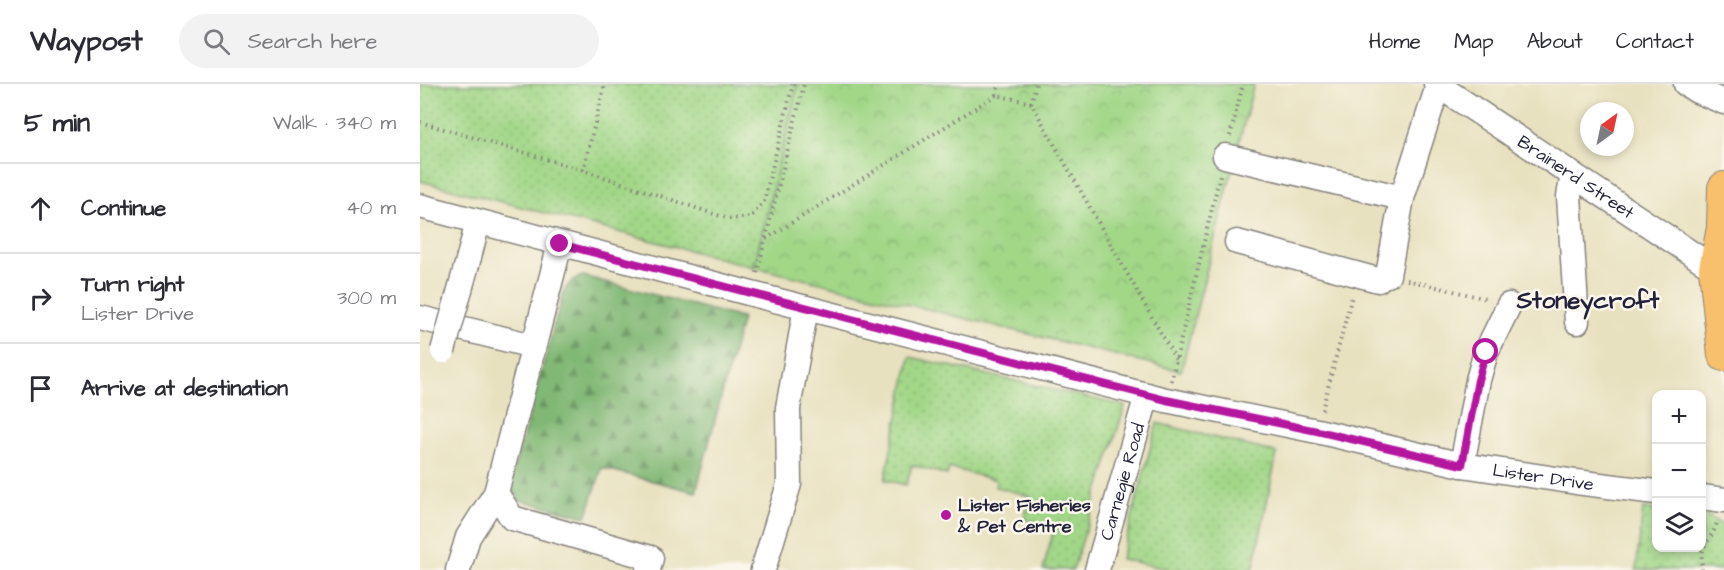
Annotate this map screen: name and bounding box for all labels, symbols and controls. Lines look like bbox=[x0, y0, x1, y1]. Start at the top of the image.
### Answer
search box bbox=[179, 14, 599, 68]
text: Waypost bbox=[30, 22, 143, 61]
icon: search bbox=[200, 25, 233, 58]
text: Search here bbox=[248, 26, 378, 57]
text: Home bbox=[1369, 27, 1421, 56]
text: Map bbox=[1454, 27, 1494, 56]
text: About bbox=[1527, 27, 1583, 56]
text: Contact bbox=[1616, 27, 1694, 56]
north arrow bbox=[1580, 102, 1634, 156]
text: 5 min bbox=[24, 105, 90, 141]
text: Walk · 340 m bbox=[273, 109, 396, 137]
street label: Brainerd Street bbox=[1512, 129, 1640, 225]
icon: ahead bbox=[24, 192, 57, 225]
text: Continue bbox=[81, 193, 166, 224]
text: 40 m bbox=[346, 194, 396, 222]
route end bbox=[546, 230, 572, 256]
text: Turn right bbox=[81, 269, 184, 300]
icon: right bbox=[24, 282, 57, 315]
text: 300 m bbox=[337, 284, 396, 312]
district label: Stoneycroft bbox=[1516, 284, 1660, 320]
text: Lister Drive bbox=[81, 300, 194, 328]
route start bbox=[1472, 338, 1498, 364]
icon: arrive bbox=[24, 372, 57, 405]
text: Arrive at destination bbox=[81, 373, 288, 404]
map controls bbox=[1652, 390, 1706, 552]
button: + bbox=[1652, 390, 1706, 444]
street label: Carnegie Road bbox=[1094, 420, 1151, 543]
button: − bbox=[1652, 444, 1706, 498]
street label: Lister Drive bbox=[1491, 458, 1595, 497]
place label: Lister Fisheries & Pet Centre bbox=[957, 493, 1091, 539]
button: layers bbox=[1652, 498, 1706, 552]
marker: Lister Fisheries & Pet Centre bbox=[939, 508, 953, 522]

